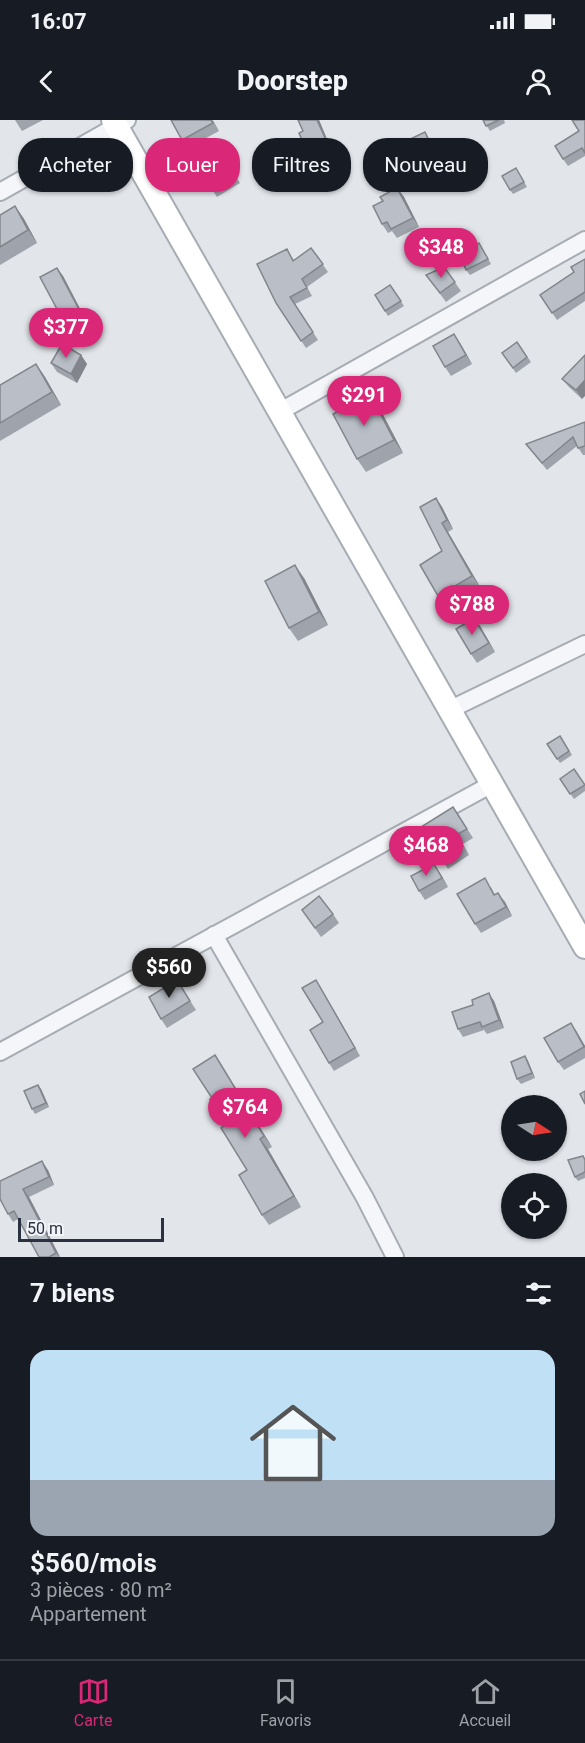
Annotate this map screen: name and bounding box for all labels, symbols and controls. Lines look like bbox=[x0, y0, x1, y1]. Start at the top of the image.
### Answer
text: 16:07 bbox=[30, 9, 87, 34]
icon: back bbox=[30, 65, 63, 98]
text: Doorstep bbox=[237, 65, 348, 97]
icon: person bbox=[522, 65, 555, 98]
chip: Acheter bbox=[18, 138, 133, 192]
chip: Louer bbox=[145, 138, 240, 192]
chip: Filtres bbox=[252, 138, 351, 192]
chip: Nouveau bbox=[363, 138, 488, 192]
pin: $348 bbox=[405, 228, 477, 279]
text: $348 bbox=[418, 235, 464, 259]
pin: $377 bbox=[30, 308, 102, 359]
text: $377 bbox=[43, 315, 89, 339]
pin: $291 bbox=[328, 376, 400, 427]
text: $291 bbox=[341, 383, 387, 407]
pin: $788 bbox=[436, 585, 508, 636]
text: $788 bbox=[449, 592, 495, 616]
pin: $468 bbox=[390, 826, 462, 877]
text: $468 bbox=[403, 833, 449, 857]
pin: $560 bbox=[133, 948, 205, 999]
text: $560 bbox=[146, 955, 192, 979]
pin: $764 bbox=[209, 1088, 281, 1139]
text: $764 bbox=[222, 1095, 268, 1119]
north arrow bbox=[501, 1095, 567, 1161]
map controls bbox=[501, 1095, 567, 1239]
button: locate bbox=[501, 1173, 567, 1239]
scale bar bbox=[18, 1215, 164, 1242]
text: 50 m bbox=[27, 1219, 63, 1238]
icon: filters bbox=[522, 1277, 555, 1310]
text: 7 biens bbox=[30, 1278, 115, 1308]
icon: home bbox=[239, 1389, 347, 1497]
text: $560/mois bbox=[30, 1548, 157, 1578]
text: 3 pièces · 80 m² bbox=[30, 1578, 172, 1602]
text: Appartement bbox=[30, 1602, 147, 1626]
tab: Carte bbox=[74, 1675, 112, 1730]
tab: Favoris bbox=[260, 1675, 311, 1730]
tab: Accueil bbox=[459, 1675, 511, 1730]

